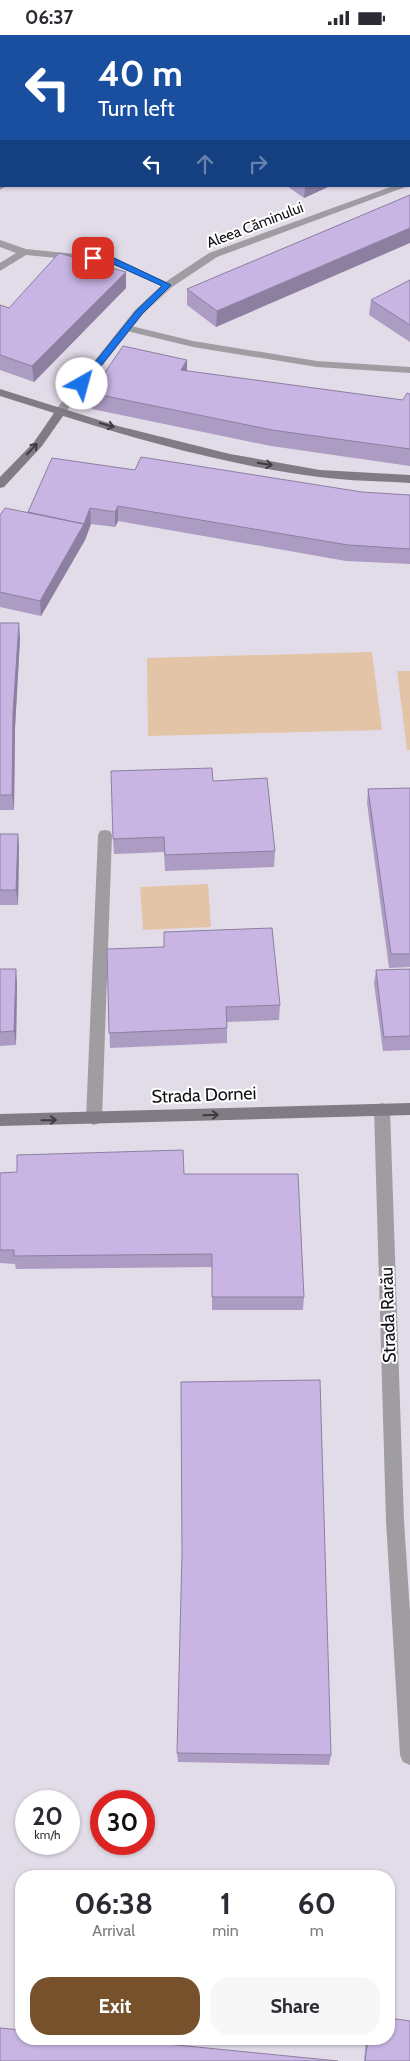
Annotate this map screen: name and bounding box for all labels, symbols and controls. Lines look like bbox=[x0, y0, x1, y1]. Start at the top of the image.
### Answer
text: 06:37 bbox=[25, 6, 73, 29]
text: 40 m bbox=[98, 52, 183, 95]
icon: left bbox=[15, 55, 80, 120]
text: Turn left bbox=[98, 95, 175, 122]
icon: left bbox=[138, 150, 166, 178]
icon: ahead bbox=[191, 150, 219, 178]
icon: right bbox=[244, 150, 272, 178]
street label: Aleea Căminului bbox=[204, 198, 306, 252]
pin bbox=[72, 237, 114, 279]
icon: arrive bbox=[79, 244, 107, 272]
position arrow bbox=[55, 357, 107, 409]
one-way arrow bbox=[99, 421, 115, 431]
one-way arrow bbox=[26, 443, 38, 456]
one-way arrow bbox=[256, 459, 272, 469]
street label: Strada Dornei bbox=[151, 1082, 257, 1108]
one-way arrow bbox=[202, 1110, 219, 1120]
one-way arrow bbox=[40, 1115, 56, 1124]
street label: Strada Rarău bbox=[375, 1267, 401, 1363]
speed limit sign: 30 bbox=[90, 1790, 155, 1855]
text: 20 bbox=[32, 1801, 63, 1831]
text: km/h bbox=[34, 1827, 61, 1842]
text: 06:38 bbox=[74, 1885, 153, 1922]
text: 1 bbox=[220, 1885, 231, 1922]
text: 60 bbox=[298, 1885, 336, 1922]
text: Arrival bbox=[92, 1921, 135, 1940]
text: min bbox=[212, 1921, 239, 1940]
text: m bbox=[310, 1921, 324, 1940]
button: Exit bbox=[30, 1977, 200, 2035]
button: Share bbox=[210, 1977, 380, 2035]

